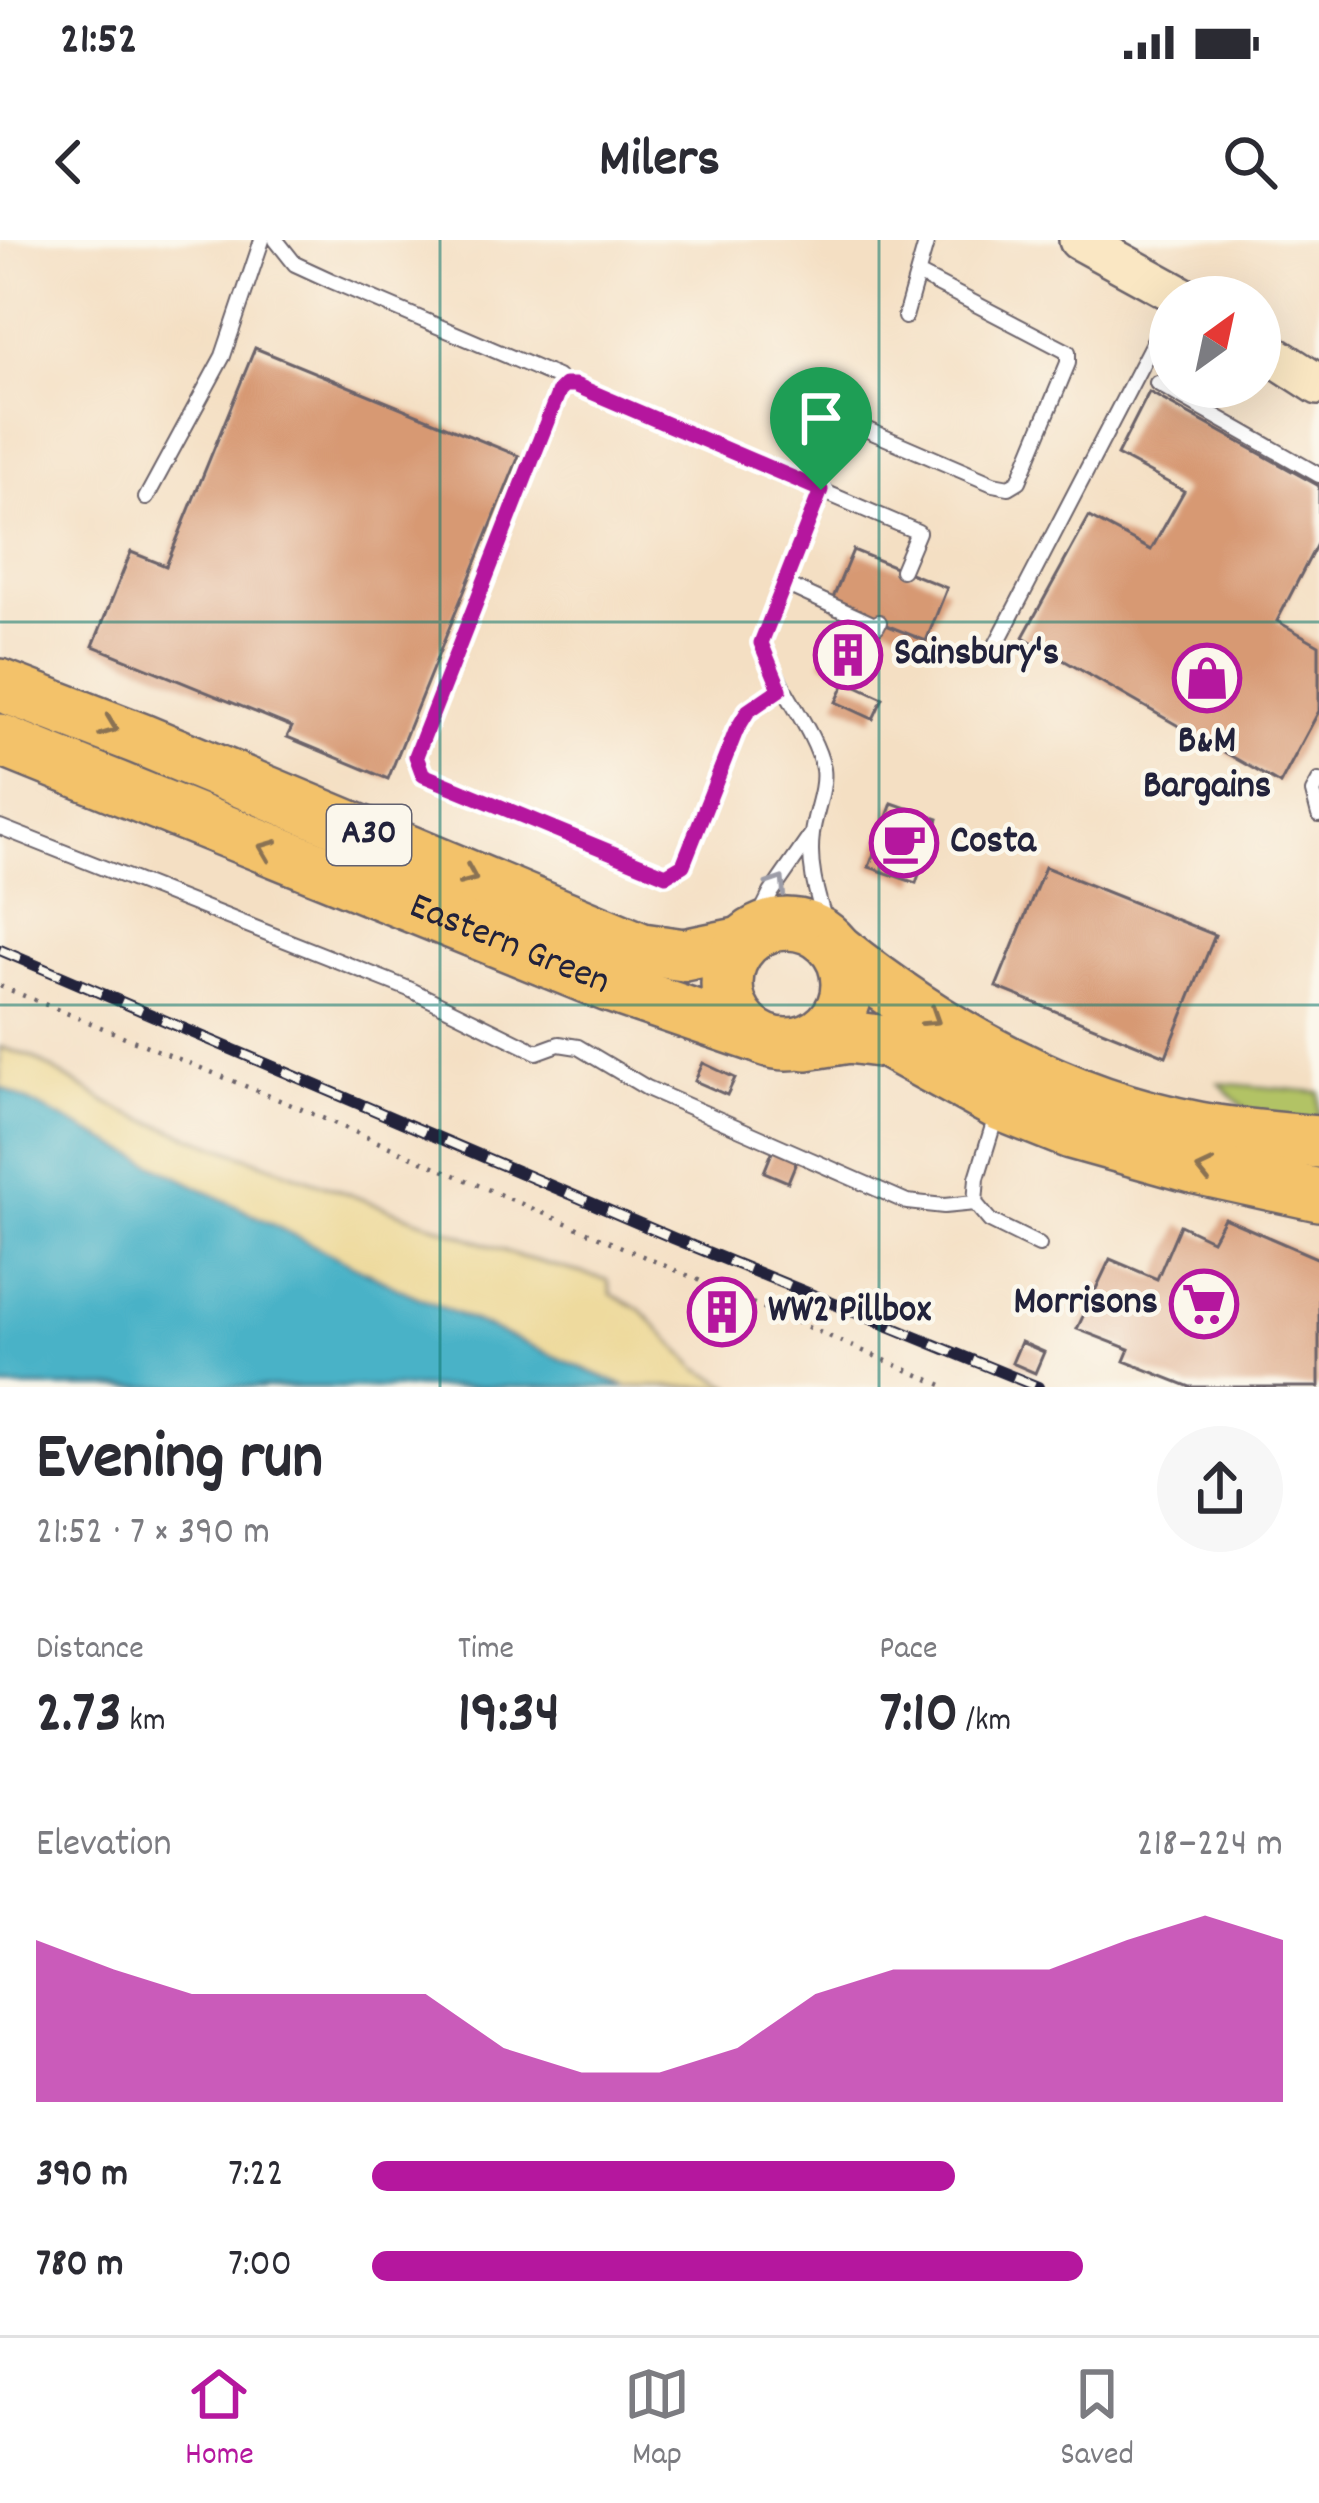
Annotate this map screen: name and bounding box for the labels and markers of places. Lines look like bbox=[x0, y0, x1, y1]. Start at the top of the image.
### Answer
pin bbox=[770, 367, 872, 490]
building icon: Sainsbury's bbox=[813, 620, 883, 690]
place label: Sainsbury's bbox=[894, 628, 1059, 683]
shop icon: B&M Bargains bbox=[1172, 643, 1242, 713]
place label: B&M Bargains bbox=[1143, 716, 1271, 816]
cafe icon: Costa bbox=[869, 808, 939, 878]
place label: Costa bbox=[950, 816, 1037, 871]
supermarket icon: Morrisons bbox=[1169, 1269, 1239, 1339]
building icon: WW2 Pillbox bbox=[687, 1277, 757, 1347]
place label: Morrisons bbox=[1014, 1277, 1158, 1332]
place label: WW2 Pillbox bbox=[768, 1285, 931, 1340]

